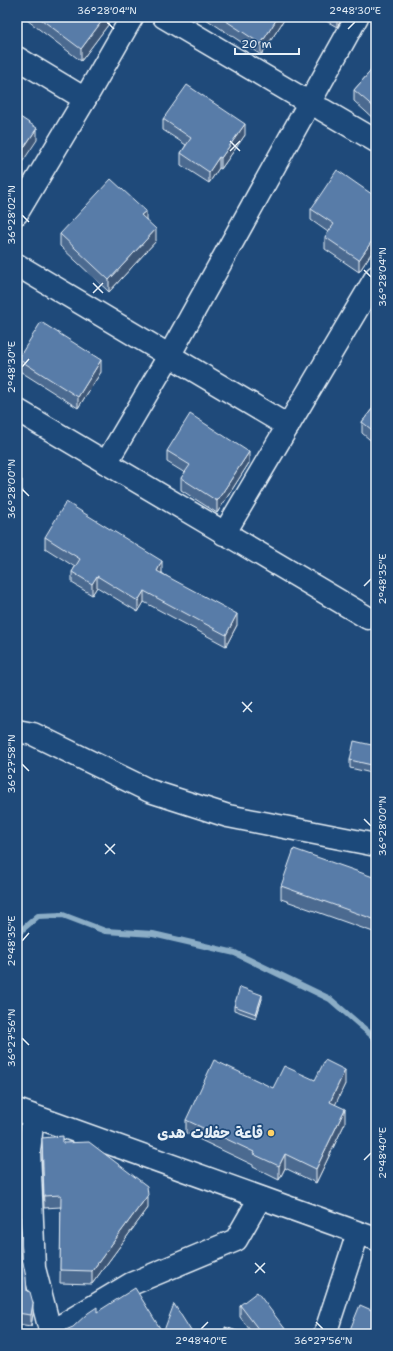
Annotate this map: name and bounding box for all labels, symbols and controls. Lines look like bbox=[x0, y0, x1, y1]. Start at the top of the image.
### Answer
text: 36°28'04"N bbox=[77, 4, 137, 17]
text: 2°48'30"E bbox=[329, 4, 381, 17]
scale bar bbox=[235, 30, 299, 56]
text: 20 m bbox=[241, 36, 272, 52]
text: 36°28'02"N bbox=[5, 185, 18, 245]
text: 36°28'04"N bbox=[376, 247, 389, 307]
text: 2°48'30"E bbox=[5, 341, 18, 393]
text: 36°28'00"N bbox=[5, 459, 18, 519]
text: 2°48'35"E bbox=[376, 553, 389, 605]
text: 36°27'58"N bbox=[5, 734, 18, 794]
text: 36°28'00"N bbox=[376, 796, 389, 856]
text: 2°48'35"E bbox=[5, 915, 18, 967]
text: 36°27'56"N bbox=[5, 1009, 18, 1067]
place label: قاعة حفلات هدى bbox=[157, 1123, 263, 1143]
text: 2°48'40"E bbox=[376, 1127, 389, 1179]
marker: قاعة حفلات هدى bbox=[266, 1128, 276, 1138]
text: 2°48'40"E bbox=[175, 1334, 227, 1347]
text: 36°27'56"N bbox=[294, 1334, 352, 1347]

